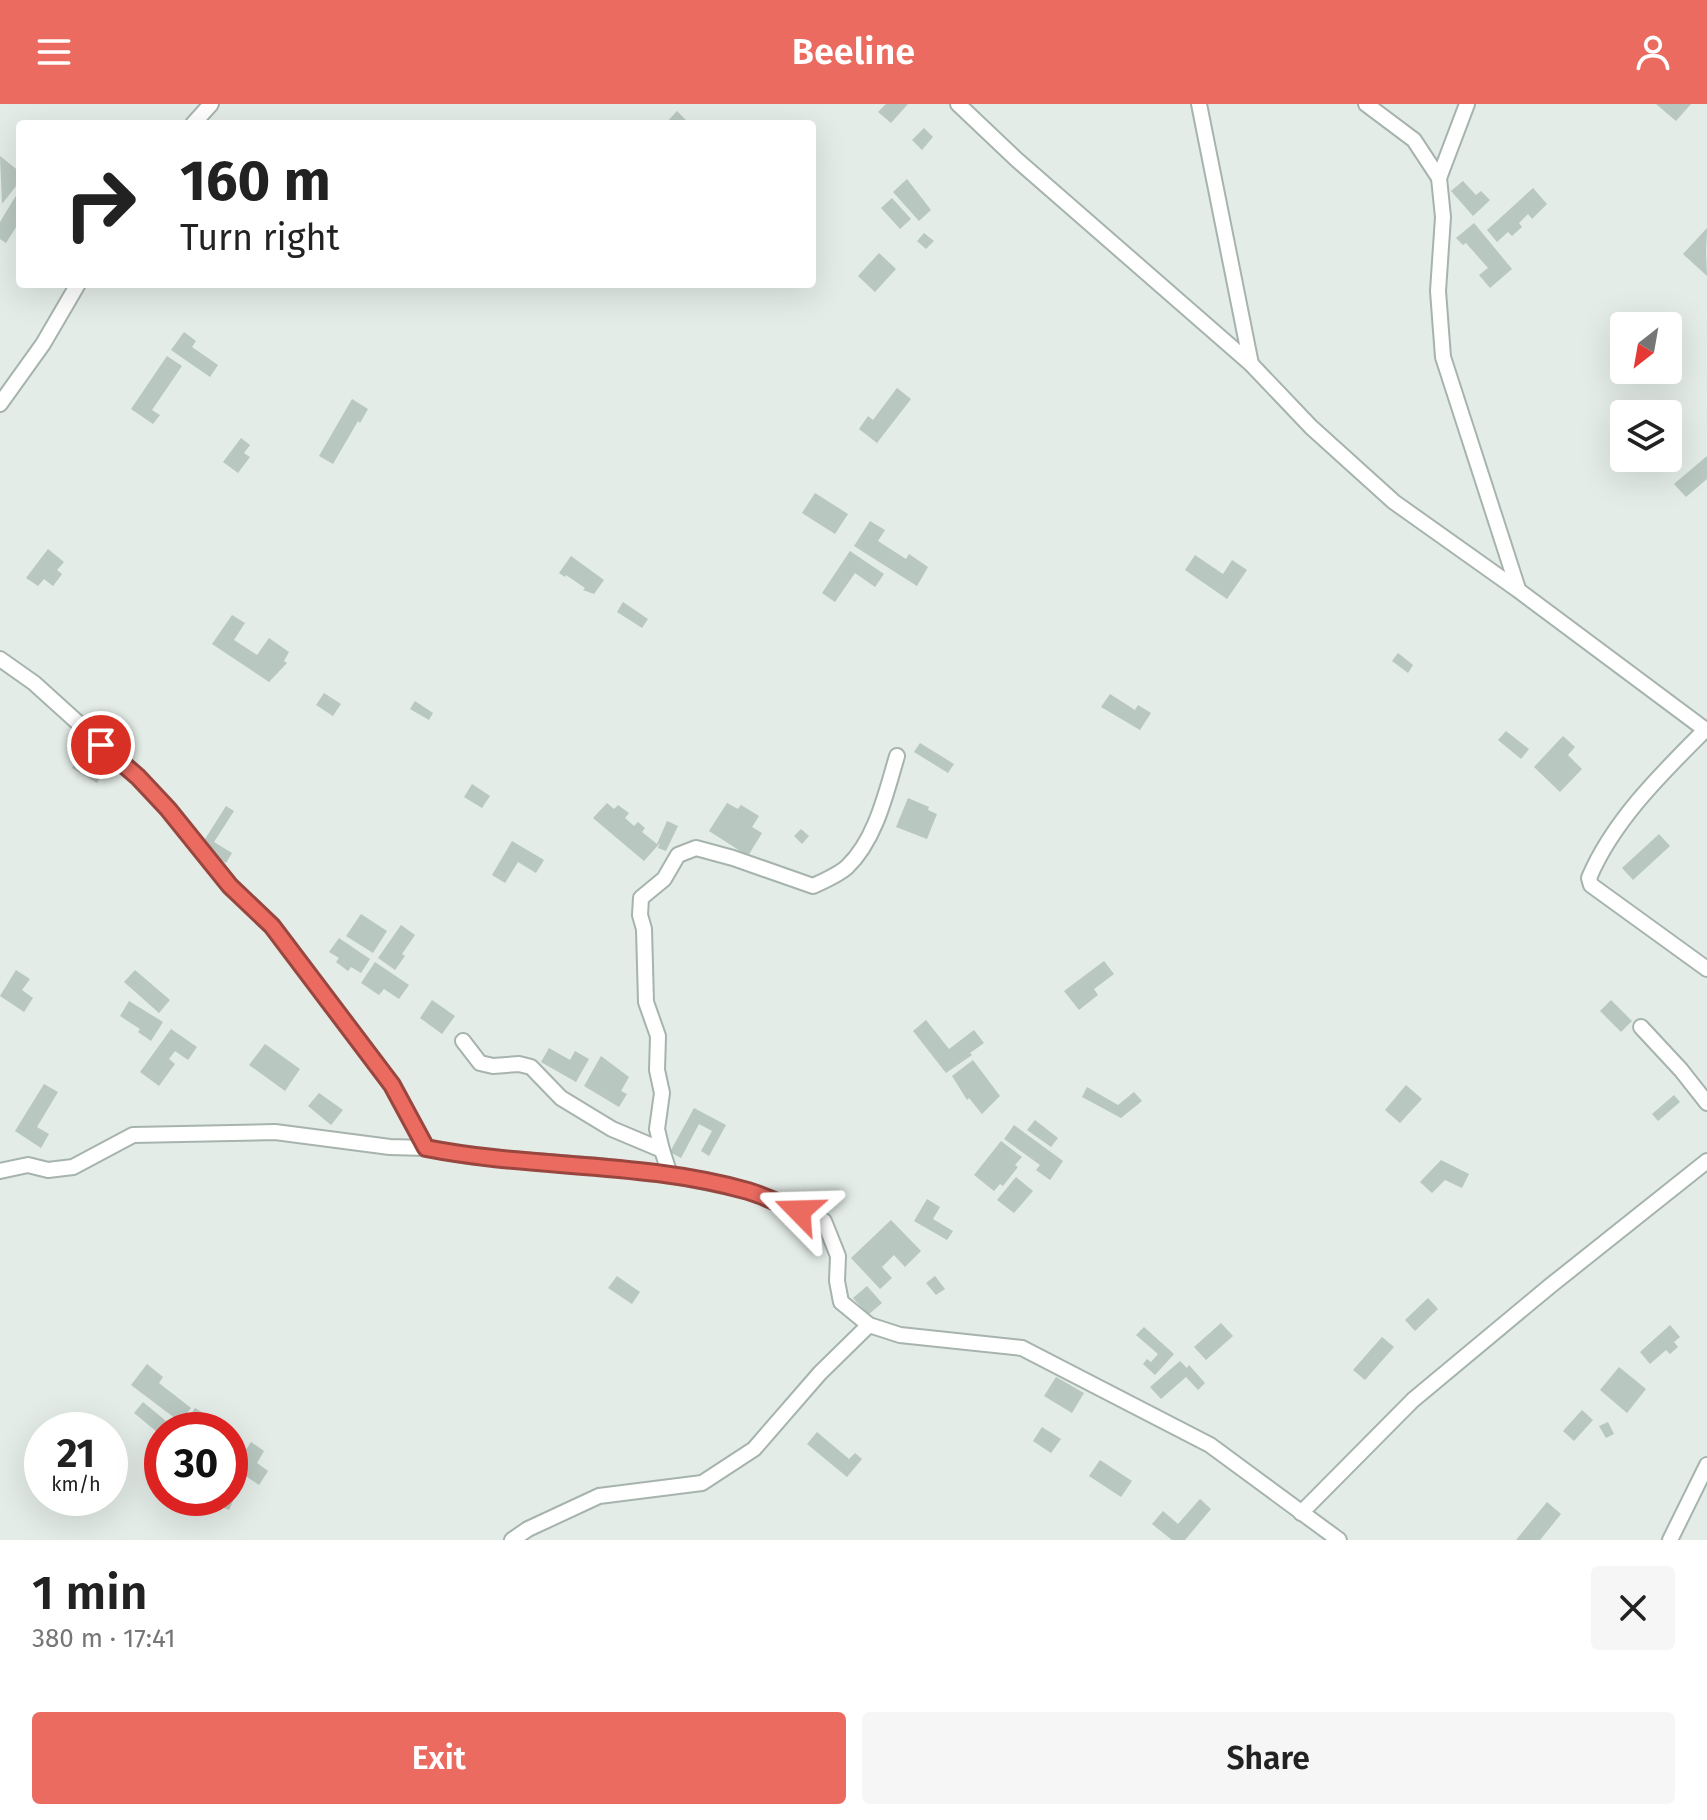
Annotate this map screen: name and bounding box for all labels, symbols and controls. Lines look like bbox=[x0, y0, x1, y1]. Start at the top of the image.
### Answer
icon: menu bbox=[32, 30, 76, 74]
text: Beeline bbox=[792, 30, 915, 74]
icon: person bbox=[1631, 30, 1675, 74]
text: 160 m bbox=[180, 148, 331, 215]
icon: right bbox=[48, 152, 152, 256]
text: Turn right bbox=[180, 216, 340, 260]
north arrow bbox=[1610, 312, 1682, 384]
map controls bbox=[1610, 312, 1682, 472]
button: layers bbox=[1610, 400, 1682, 472]
pin bbox=[67, 711, 135, 779]
icon: arrive bbox=[79, 723, 123, 767]
position arrow bbox=[757, 1169, 841, 1253]
speed limit sign: 30 bbox=[144, 1412, 248, 1516]
text: 21 bbox=[57, 1430, 95, 1478]
text: km/h bbox=[51, 1472, 101, 1496]
text: 1 min bbox=[32, 1564, 148, 1622]
button: close bbox=[1591, 1566, 1675, 1650]
text: 380 m · 17:41 bbox=[32, 1623, 176, 1654]
button: Exit bbox=[32, 1712, 846, 1804]
button: Share bbox=[862, 1712, 1675, 1804]

